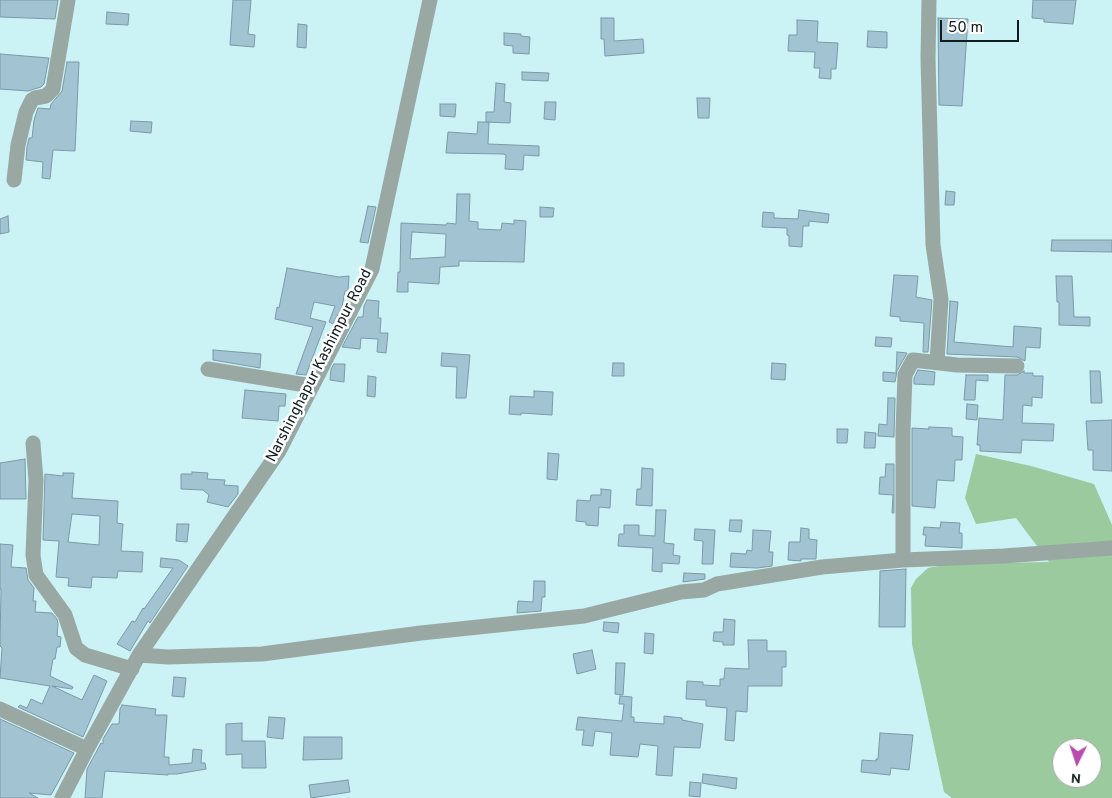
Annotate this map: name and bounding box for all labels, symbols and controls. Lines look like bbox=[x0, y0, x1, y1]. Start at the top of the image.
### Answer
scale bar bbox=[942, 10, 1021, 42]
text: 50 m bbox=[948, 19, 983, 38]
street label: Narshinghapur Kashimpur Road bbox=[263, 266, 377, 466]
north arrow bbox=[1052, 738, 1102, 788]
text: N bbox=[1070, 769, 1082, 786]

